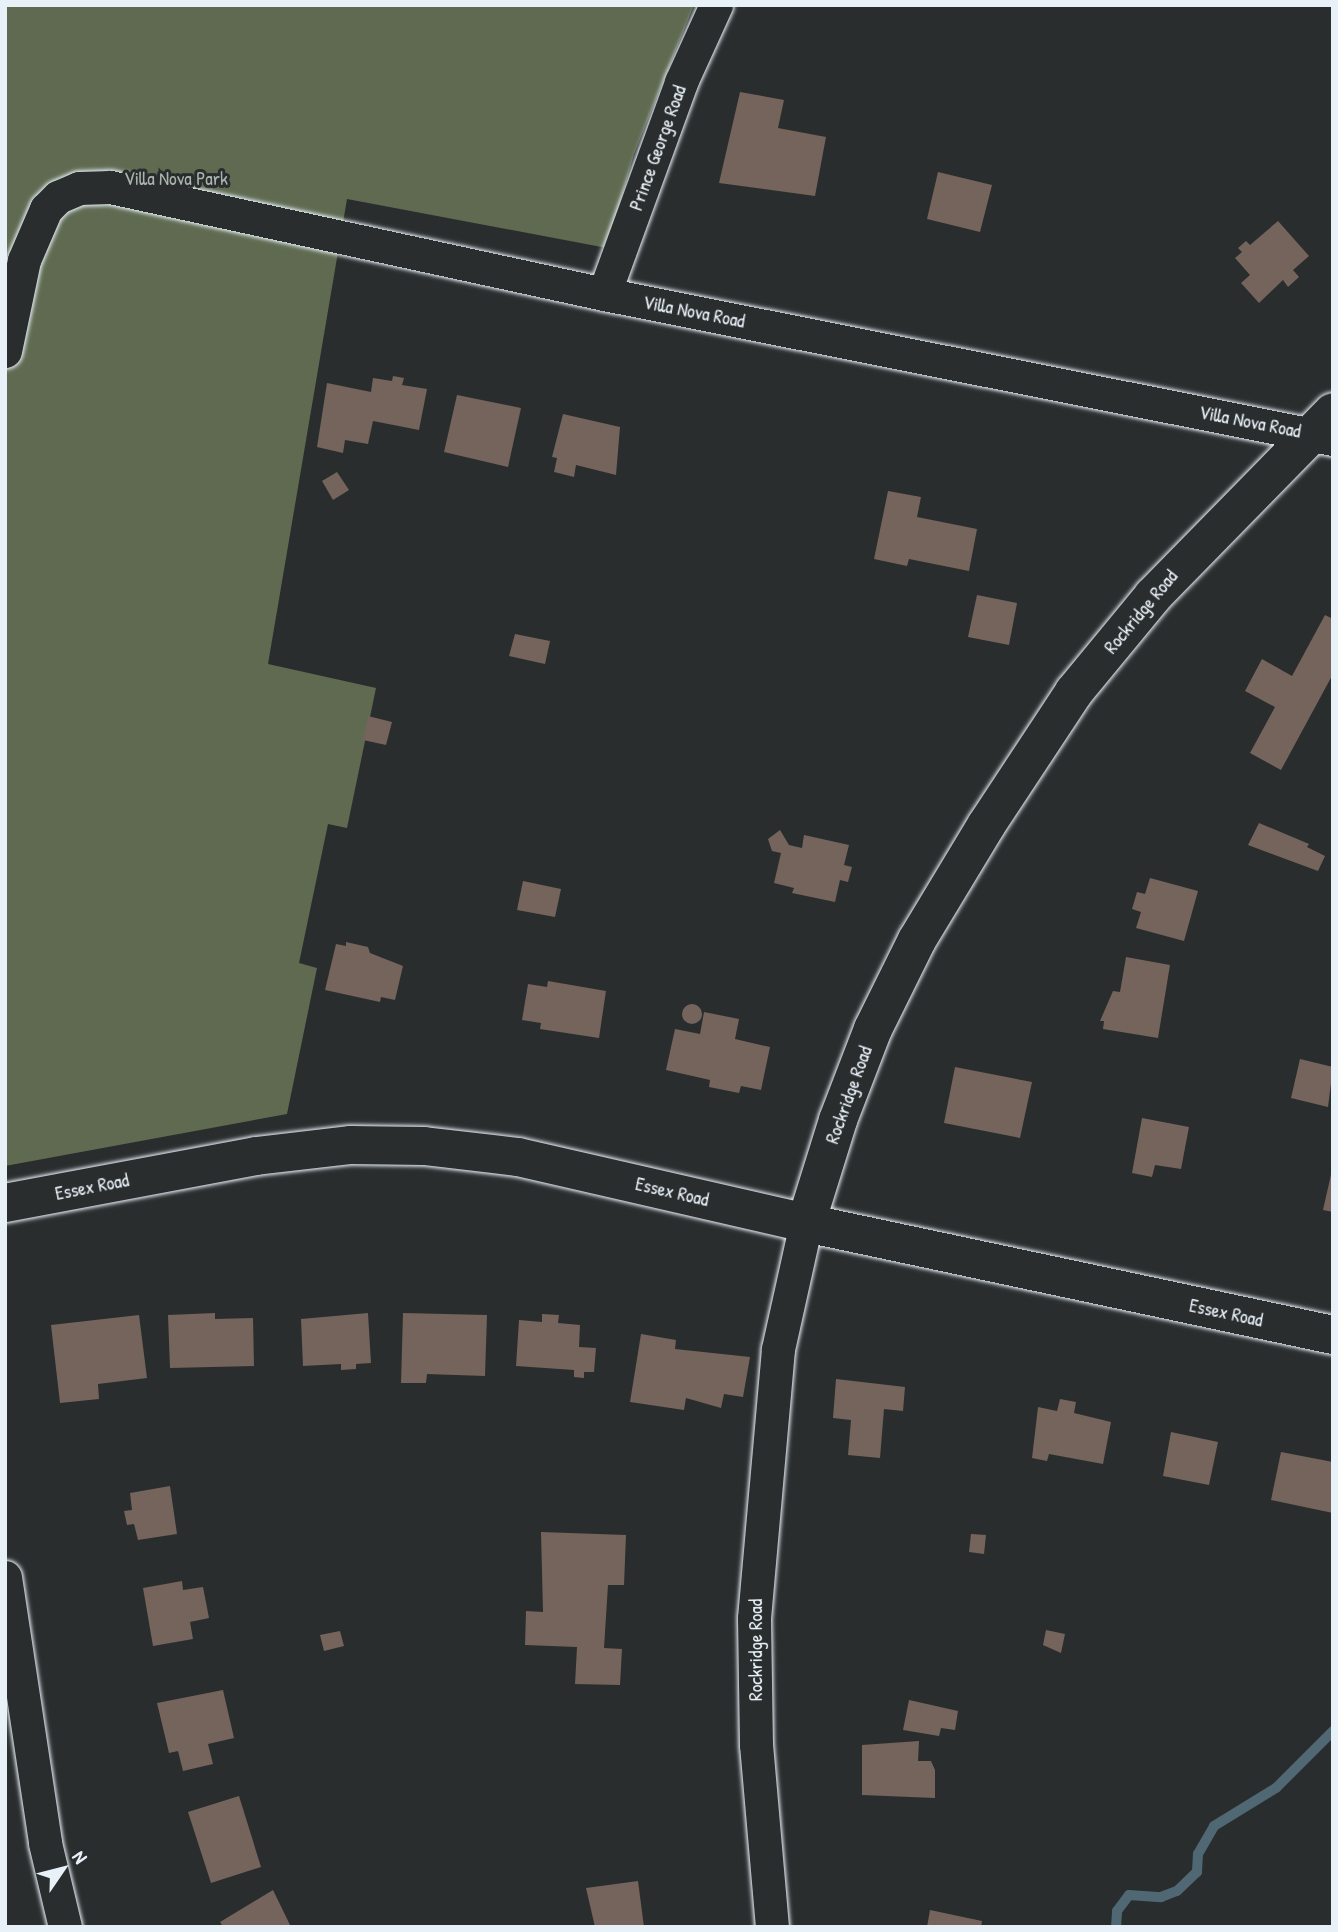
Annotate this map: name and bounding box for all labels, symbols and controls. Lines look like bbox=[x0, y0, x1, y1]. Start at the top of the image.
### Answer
street label: Prince George Road bbox=[625, 82, 691, 214]
park label: Villa Nova Park bbox=[124, 168, 228, 190]
street label: Villa Nova Road bbox=[641, 291, 747, 333]
street label: Villa Nova Road bbox=[1197, 401, 1303, 443]
street label: Rockridge Road bbox=[1099, 566, 1183, 658]
street label: Rockridge Road bbox=[821, 1043, 877, 1147]
street label: Essex Road bbox=[53, 1169, 131, 1205]
street label: Essex Road bbox=[633, 1173, 711, 1211]
street label: Essex Road bbox=[1187, 1294, 1265, 1332]
street label: Rockridge Road bbox=[745, 1599, 767, 1701]
north arrow bbox=[28, 1834, 98, 1904]
text: N bbox=[67, 1845, 94, 1869]

